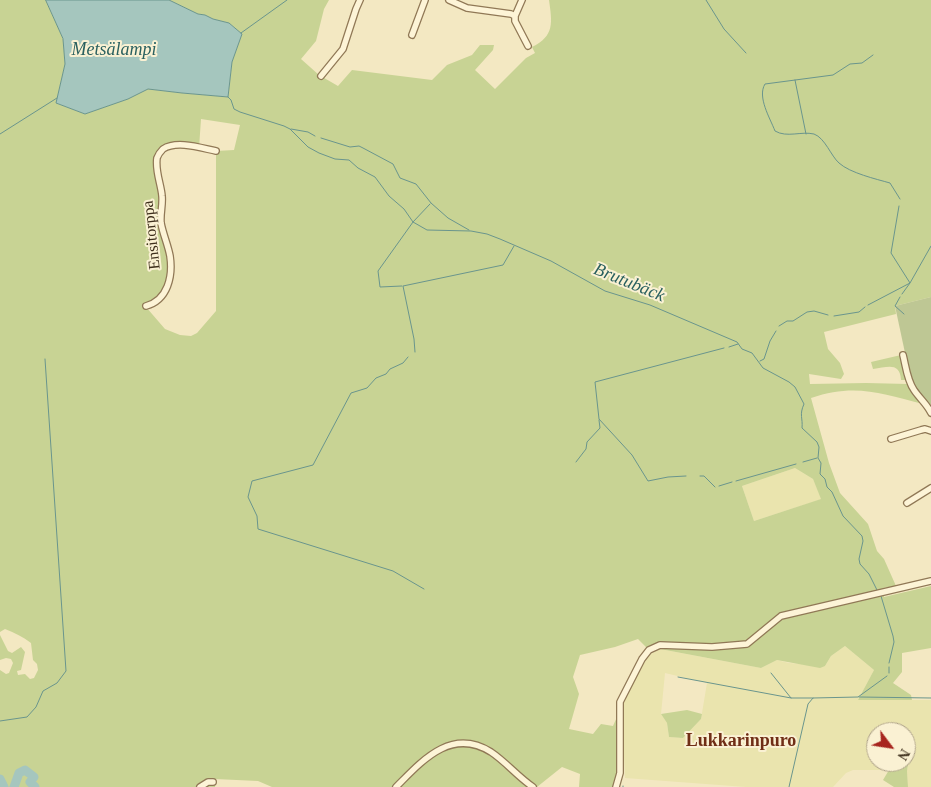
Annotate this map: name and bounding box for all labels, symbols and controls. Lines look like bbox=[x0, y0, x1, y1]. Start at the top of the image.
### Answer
water label: Metsälampi bbox=[72, 39, 156, 61]
street label: Ensitorppa bbox=[139, 200, 165, 270]
water label: Brutubäck bbox=[590, 259, 668, 307]
north arrow bbox=[866, 722, 916, 772]
district label: Lukkarinpuro bbox=[686, 730, 796, 752]
text: N bbox=[894, 746, 912, 763]

